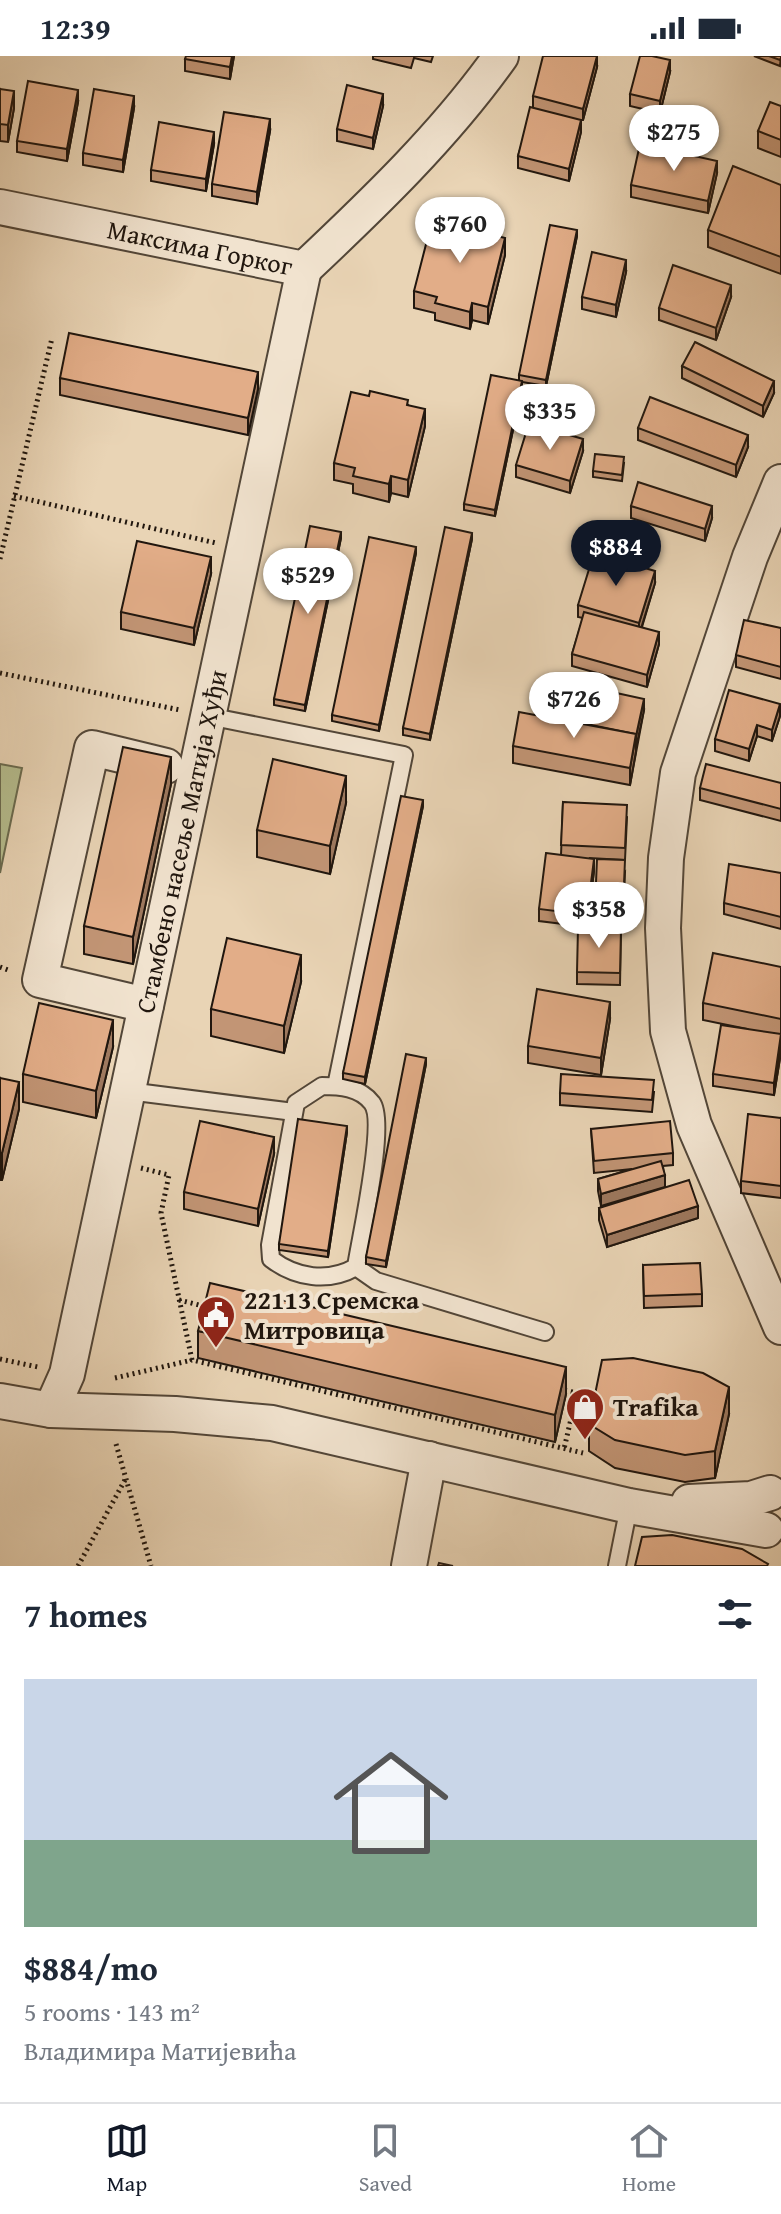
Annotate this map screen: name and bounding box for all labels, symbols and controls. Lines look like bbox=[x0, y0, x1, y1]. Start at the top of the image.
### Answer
text: 12:39 bbox=[40, 6, 111, 50]
pin: $275 bbox=[627, 105, 721, 173]
text: $275 bbox=[647, 111, 701, 150]
pin: $760 bbox=[413, 197, 507, 265]
text: $760 bbox=[433, 203, 487, 242]
street label: Максима Горког bbox=[104, 209, 296, 285]
pin: $335 bbox=[503, 384, 597, 452]
text: $335 bbox=[523, 390, 577, 429]
pin: $884 bbox=[569, 520, 663, 588]
text: $884 bbox=[589, 526, 643, 565]
pin: $529 bbox=[261, 548, 355, 616]
text: $529 bbox=[281, 554, 335, 593]
street label: Стамбено насеље Матија Хуђи bbox=[125, 666, 237, 1017]
pin: $726 bbox=[527, 672, 621, 740]
text: $726 bbox=[547, 678, 601, 717]
pin: $358 bbox=[552, 882, 646, 950]
text: $358 bbox=[572, 888, 626, 927]
place label: 22113 Сремска Митровица bbox=[244, 1280, 420, 1349]
public building icon: 22113 Сремска Митровица bbox=[195, 1294, 237, 1349]
shop icon: Trafika bbox=[564, 1386, 606, 1441]
place label: Trafika bbox=[613, 1387, 699, 1426]
text: 7 homes bbox=[24, 1590, 148, 1639]
icon: filters bbox=[713, 1592, 757, 1636]
icon: home bbox=[319, 1731, 463, 1875]
text: $884/mo bbox=[24, 1943, 158, 1992]
text: 5 rooms · 143 m² bbox=[24, 1992, 200, 2031]
text: Владимира Матијевића bbox=[24, 2031, 296, 2070]
tab: Map bbox=[105, 2119, 149, 2199]
tab: Saved bbox=[359, 2119, 412, 2199]
tab: Home bbox=[622, 2119, 676, 2199]

